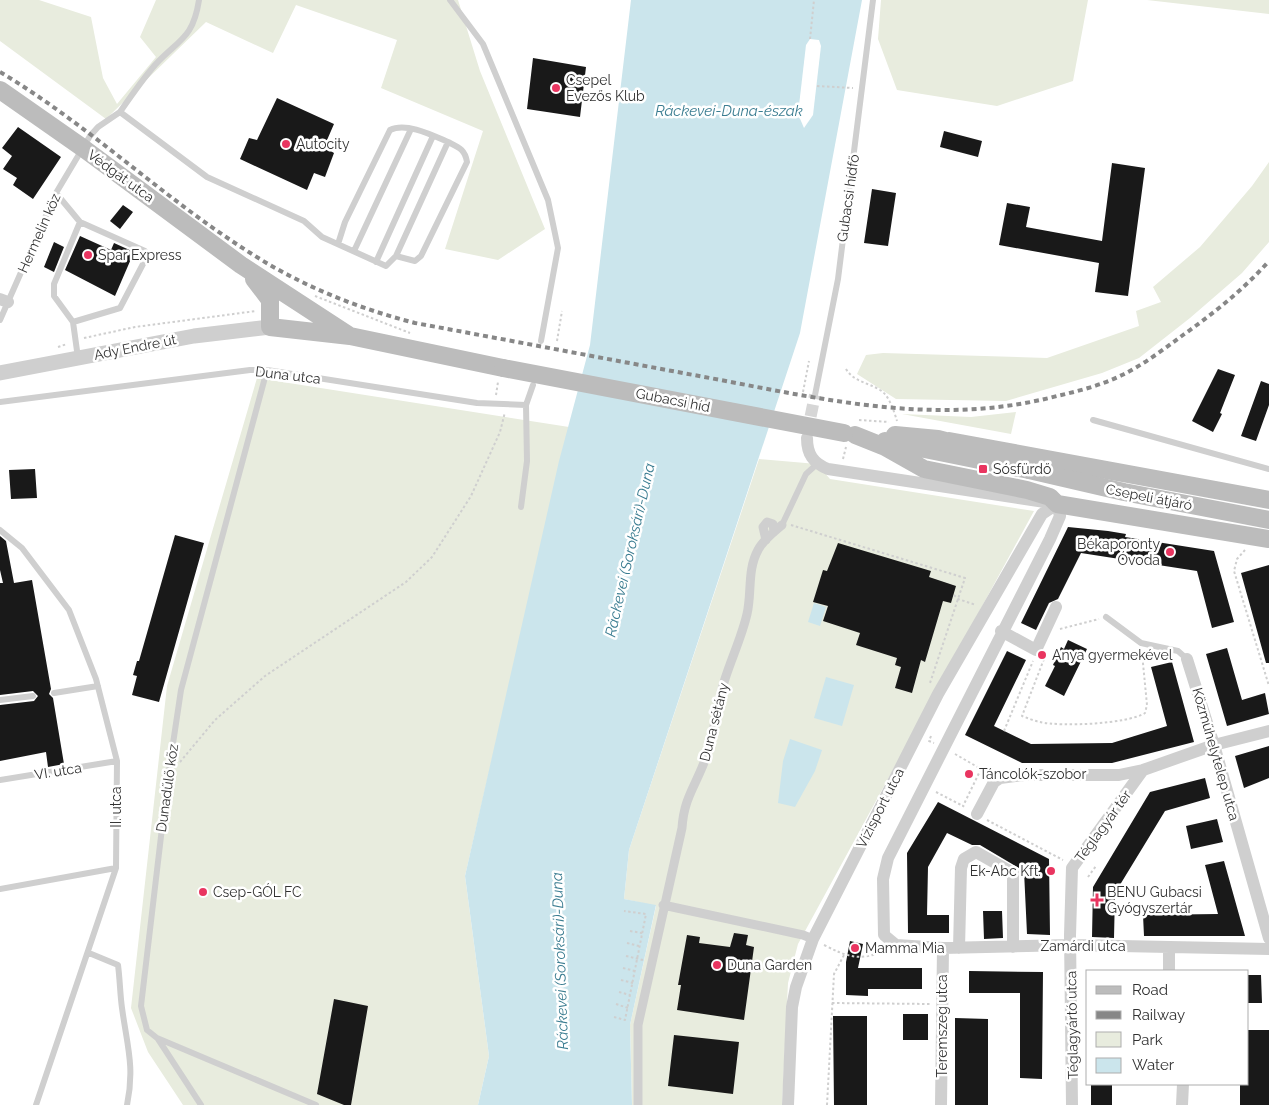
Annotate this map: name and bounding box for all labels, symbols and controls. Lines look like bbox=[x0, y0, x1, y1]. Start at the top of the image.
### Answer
place label: Csepel Evezős Klub bbox=[566, 72, 645, 104]
marker: Csepel Evezős Klub bbox=[550, 82, 562, 94]
water label: Ráckevei-Duna-észak bbox=[655, 102, 803, 120]
place label: Autocity bbox=[296, 136, 350, 152]
marker: Autocity bbox=[280, 138, 292, 150]
street label: Védgát utca bbox=[85, 147, 157, 205]
street label: Gubacsi hídfő bbox=[834, 153, 862, 243]
street label: Hermelin köz bbox=[14, 191, 64, 275]
place label: Spar Express bbox=[98, 247, 182, 263]
marker: Spar Express bbox=[82, 249, 94, 261]
street label: Ady Endre út bbox=[92, 331, 178, 363]
street label: Duna utca bbox=[254, 363, 322, 387]
street label: Gubacsi híd bbox=[634, 385, 712, 415]
water label: Ráckevei (Soroksári)-Duna bbox=[601, 461, 659, 639]
place label: Sósfürdő bbox=[993, 461, 1051, 477]
marker: Sósfürdő bbox=[977, 463, 989, 475]
street label: Csepeli átjáró bbox=[1104, 481, 1194, 513]
place label: Békaporonty Óvoda bbox=[1077, 536, 1160, 568]
marker: Békaporonty Óvoda bbox=[1164, 546, 1176, 558]
place label: Anya gyermekével bbox=[1052, 647, 1173, 663]
marker: Anya gyermekével bbox=[1036, 649, 1048, 661]
street label: Duna sétány bbox=[696, 681, 732, 763]
street label: Közműhelytelep utca bbox=[1189, 686, 1243, 822]
street label: Dunadűlő köz bbox=[153, 743, 181, 833]
street label: VI. utca bbox=[33, 759, 83, 783]
street label: Vízisport utca bbox=[853, 765, 907, 851]
place label: Táncolók-szobor bbox=[979, 766, 1086, 782]
marker: Táncolók-szobor bbox=[963, 768, 975, 780]
street label: II. utca bbox=[108, 786, 124, 828]
street label: Téglagyár tér bbox=[1072, 787, 1134, 865]
place label: Ek-Abc Kft. bbox=[970, 863, 1041, 879]
marker: Ek-Abc Kft. bbox=[1045, 865, 1057, 877]
water label: Ráckevei (Soroksári)-Duna bbox=[548, 872, 572, 1050]
place label: Csep-GÓL FC bbox=[213, 883, 302, 900]
place label: BENU Gubacsi Gyógyszertár bbox=[1107, 884, 1202, 916]
marker: Csep-GÓL FC bbox=[197, 886, 209, 898]
marker: BENU Gubacsi Gyógyszertár bbox=[1091, 894, 1103, 906]
street label: Zamárdi utca bbox=[1040, 938, 1126, 954]
place label: Mamma Mia bbox=[865, 940, 945, 956]
marker: Mamma Mia bbox=[849, 942, 861, 954]
place label: Duna Garden bbox=[727, 957, 812, 973]
marker: Duna Garden bbox=[711, 959, 723, 971]
legend bbox=[1086, 970, 1249, 1085]
street label: Téglagyártó utca bbox=[1063, 971, 1081, 1079]
street label: Teremszeg utca bbox=[934, 974, 950, 1078]
text: Road bbox=[1132, 981, 1168, 999]
text: Railway bbox=[1132, 1006, 1185, 1024]
text: Park bbox=[1132, 1031, 1163, 1049]
text: Water bbox=[1132, 1056, 1175, 1074]

